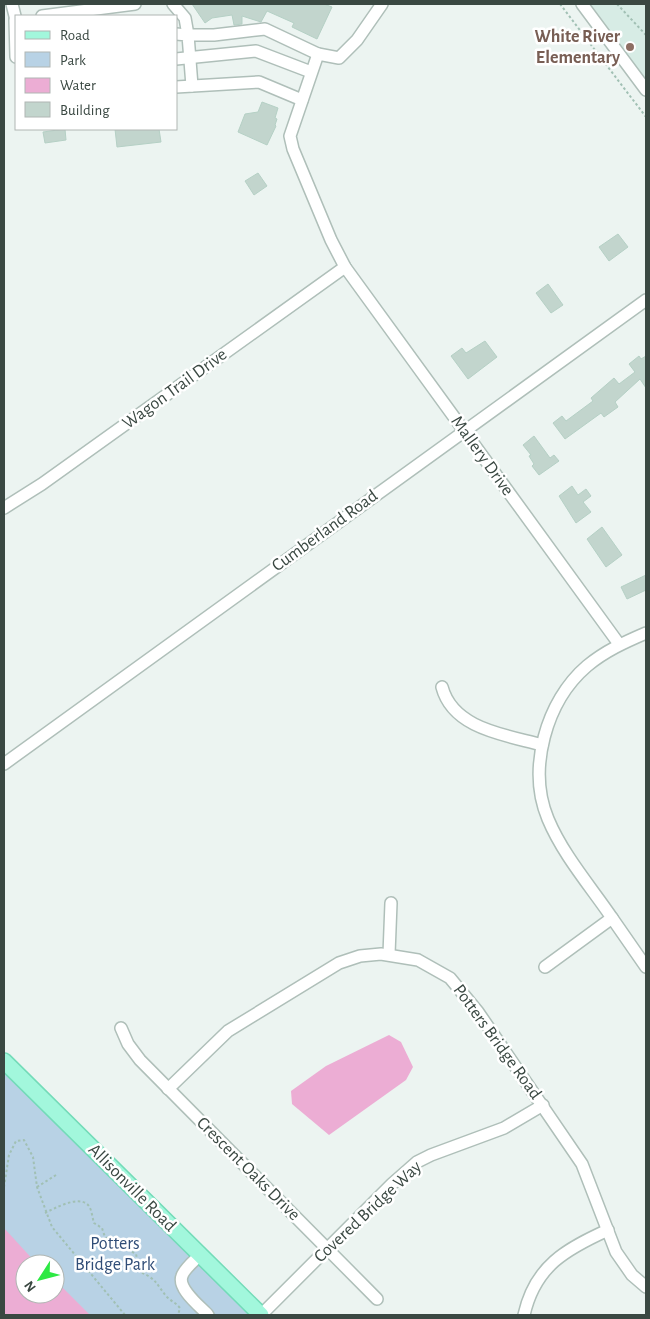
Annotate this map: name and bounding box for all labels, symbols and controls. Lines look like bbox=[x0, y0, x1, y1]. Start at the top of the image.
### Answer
legend bbox=[15, 15, 178, 130]
text: Road bbox=[60, 28, 90, 43]
place label: White River Elementary bbox=[534, 28, 621, 67]
marker: White River Elementary bbox=[624, 41, 636, 53]
text: Park bbox=[60, 53, 86, 68]
text: Water bbox=[60, 78, 96, 93]
text: Building bbox=[60, 103, 110, 118]
street label: Wagon Trail Drive bbox=[120, 345, 230, 433]
street label: Mallery Drive bbox=[447, 413, 517, 499]
street label: Cumberland Road bbox=[269, 487, 381, 575]
street label: Potters Bridge Road bbox=[449, 981, 545, 1103]
street label: Crescent Oaks Drive bbox=[193, 1114, 303, 1224]
street label: Allisonville Road bbox=[85, 1141, 179, 1235]
street label: Covered Bridge Way bbox=[311, 1158, 425, 1266]
park label: Potters Bridge Park bbox=[75, 1235, 156, 1274]
north arrow bbox=[15, 1254, 65, 1304]
text: N bbox=[22, 1278, 39, 1294]

